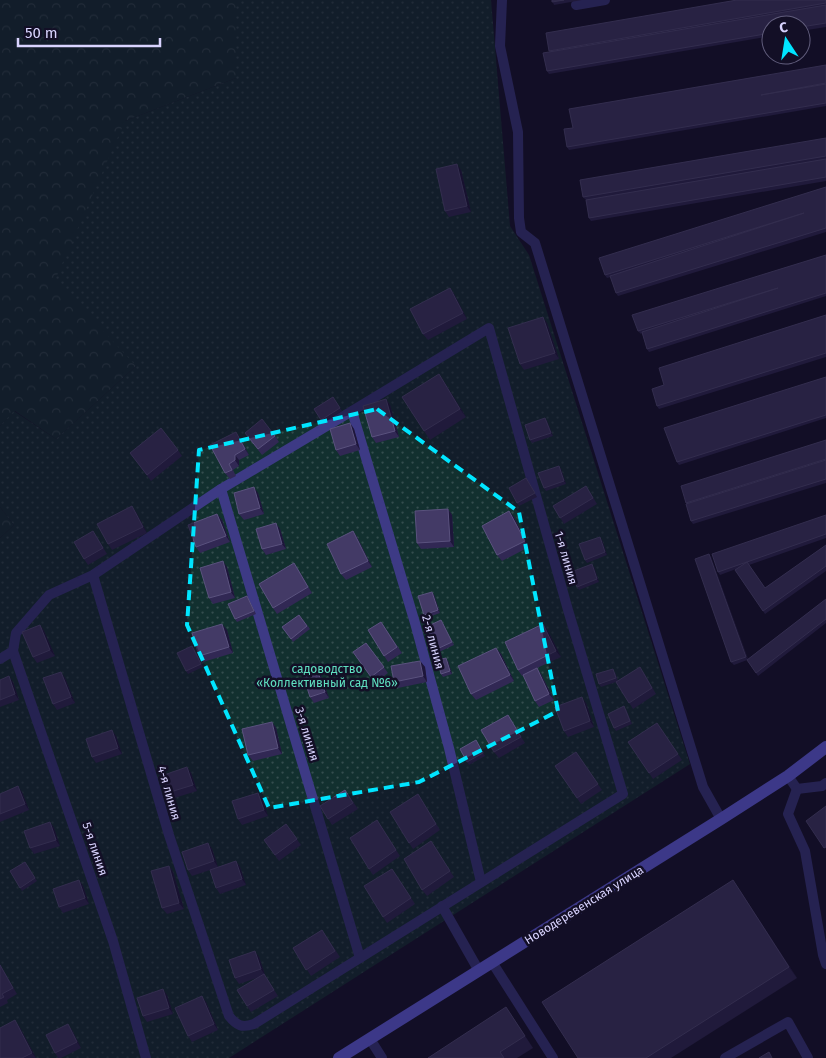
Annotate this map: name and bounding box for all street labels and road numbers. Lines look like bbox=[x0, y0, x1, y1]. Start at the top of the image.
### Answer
street label: 1-я линия bbox=[552, 530, 580, 586]
street label: 2-я линия bbox=[419, 613, 447, 671]
street label: 3-я линия bbox=[292, 705, 322, 763]
street label: 4-я линия bbox=[155, 764, 183, 822]
street label: 5-я линия bbox=[79, 820, 111, 878]
street label: Новодеревенская улица bbox=[522, 863, 646, 947]

